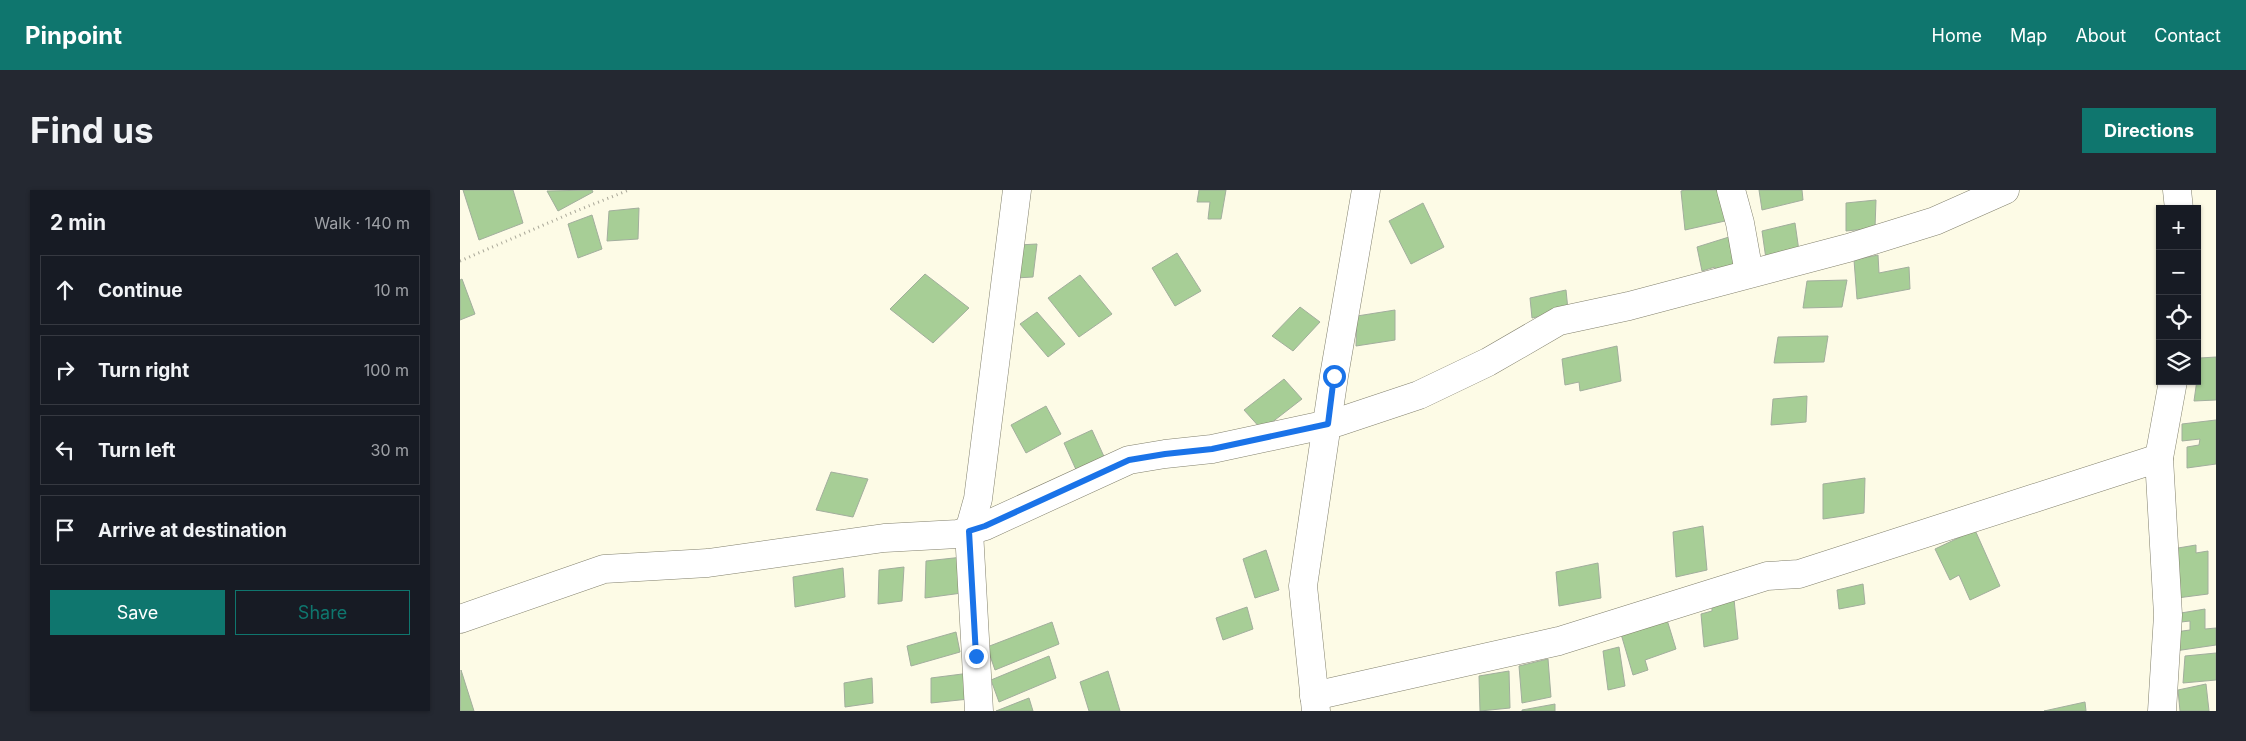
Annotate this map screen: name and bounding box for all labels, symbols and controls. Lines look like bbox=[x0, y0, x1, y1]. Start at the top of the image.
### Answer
text: Pinpoint bbox=[25, 21, 122, 50]
text: Home bbox=[1932, 25, 1982, 46]
text: Map bbox=[2010, 25, 2047, 46]
text: About bbox=[2075, 25, 2126, 46]
text: Contact bbox=[2154, 25, 2221, 46]
button: Directions bbox=[2082, 108, 2216, 153]
text: Find us bbox=[30, 109, 154, 151]
map controls bbox=[2156, 205, 2201, 385]
button: + bbox=[2156, 205, 2201, 250]
text: 2 min bbox=[50, 210, 106, 235]
text: Walk · 140 m bbox=[314, 213, 410, 233]
button: − bbox=[2156, 250, 2201, 295]
icon: ahead bbox=[51, 276, 79, 304]
text: Continue bbox=[98, 279, 183, 302]
text: 10 m bbox=[374, 280, 409, 300]
button: locate bbox=[2156, 295, 2201, 340]
button: layers bbox=[2156, 340, 2201, 385]
icon: right bbox=[51, 356, 79, 384]
text: Turn right bbox=[98, 359, 189, 382]
text: 100 m bbox=[364, 360, 409, 380]
route start bbox=[1323, 365, 1346, 388]
icon: left bbox=[51, 436, 79, 464]
text: Turn left bbox=[98, 439, 176, 462]
text: 30 m bbox=[371, 440, 409, 460]
icon: arrive bbox=[51, 516, 79, 544]
text: Arrive at destination bbox=[98, 519, 287, 542]
button: Save bbox=[50, 590, 225, 635]
button: Share bbox=[235, 590, 410, 635]
route end bbox=[965, 645, 988, 668]

